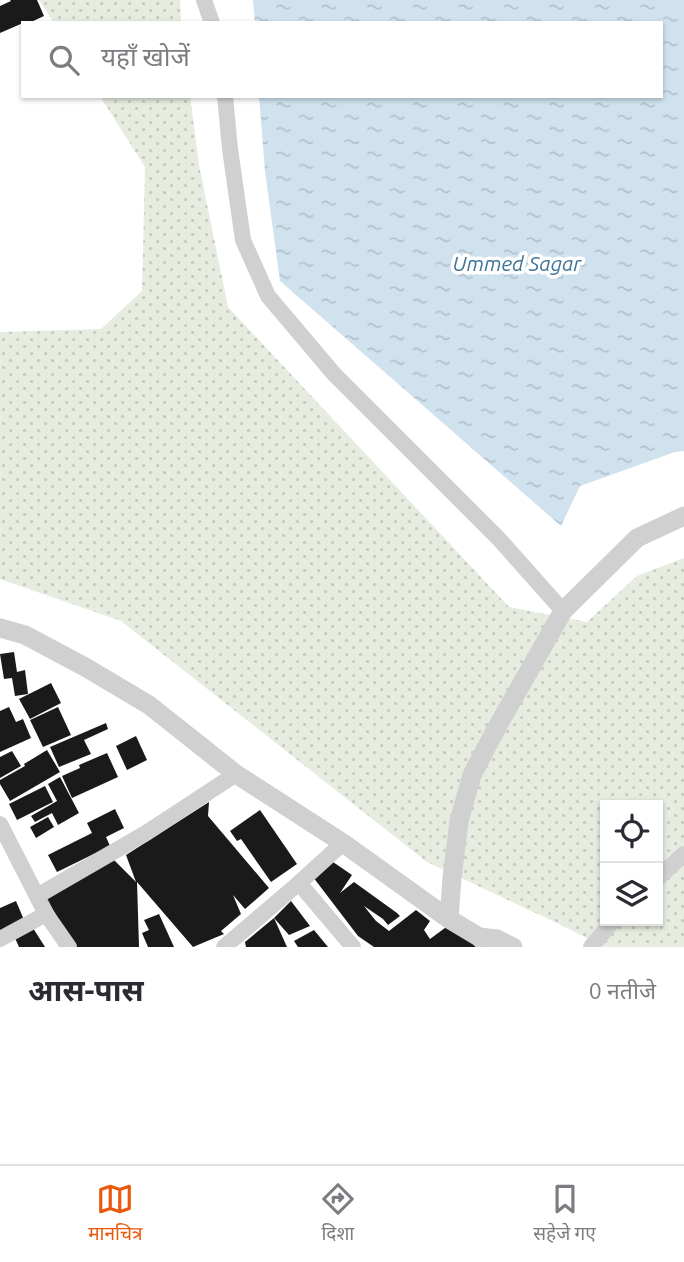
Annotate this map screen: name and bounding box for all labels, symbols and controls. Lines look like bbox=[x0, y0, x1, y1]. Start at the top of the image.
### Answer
search box bbox=[21, 21, 663, 98]
icon: search bbox=[45, 41, 83, 79]
text: यहाँ खोजें bbox=[101, 42, 190, 71]
water label: Ummed Sagar bbox=[453, 251, 582, 275]
map controls bbox=[600, 800, 663, 926]
button: locate bbox=[600, 800, 663, 863]
button: layers bbox=[600, 863, 663, 926]
text: आस-पास bbox=[28, 973, 144, 1007]
text: 0 नतीजे bbox=[589, 978, 656, 1003]
tab: मानचित्र bbox=[88, 1180, 142, 1248]
tab: दिशा bbox=[319, 1180, 357, 1248]
tab: सहेजे गए bbox=[533, 1180, 596, 1248]

